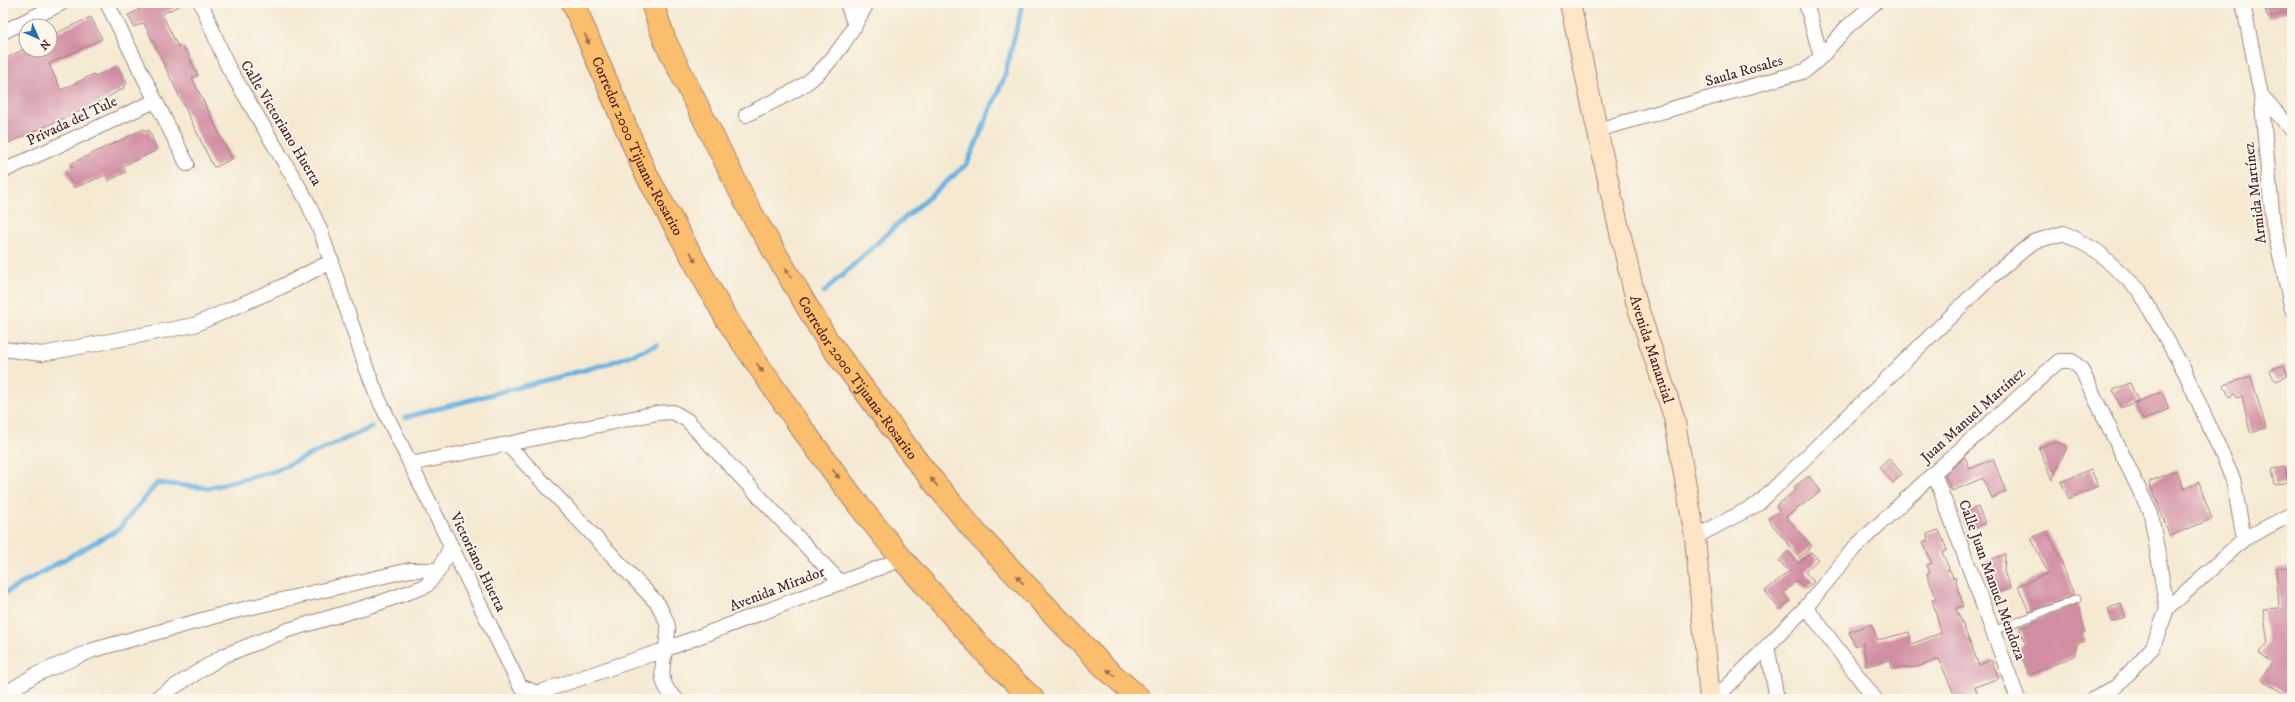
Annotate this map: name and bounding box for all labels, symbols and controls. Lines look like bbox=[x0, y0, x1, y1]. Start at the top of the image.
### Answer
north arrow bbox=[18, 18, 58, 58]
one-way arrow bbox=[584, 34, 590, 45]
text: N bbox=[36, 36, 53, 53]
street label: Saula Rosales bbox=[1703, 51, 1785, 91]
street label: Corredor 2000 Tijuana-Rosarito bbox=[587, 54, 688, 239]
street label: Calle Victoriano Huerta bbox=[236, 57, 326, 190]
street label: Privada del Tule bbox=[24, 92, 120, 150]
street label: Armida Martínez bbox=[2239, 141, 2271, 245]
one-way arrow bbox=[689, 251, 696, 263]
one-way arrow bbox=[784, 267, 791, 279]
street label: Corredor 2000 Tijuana-Rosarito bbox=[794, 293, 922, 463]
street label: Avenida Manantial bbox=[1626, 293, 1678, 406]
one-way arrow bbox=[756, 362, 764, 373]
street label: Juan Manuel Martínez bbox=[1915, 363, 2030, 468]
one-way arrow bbox=[832, 468, 840, 479]
one-way arrow bbox=[930, 477, 939, 488]
street label: Calle Juan Manuel Mendoza bbox=[1954, 497, 2030, 663]
street label: Victoriano Huerta bbox=[445, 508, 511, 615]
street label: Avenida Mirador bbox=[727, 562, 828, 616]
one-way arrow bbox=[1015, 575, 1025, 585]
one-way arrow bbox=[1106, 668, 1116, 678]

